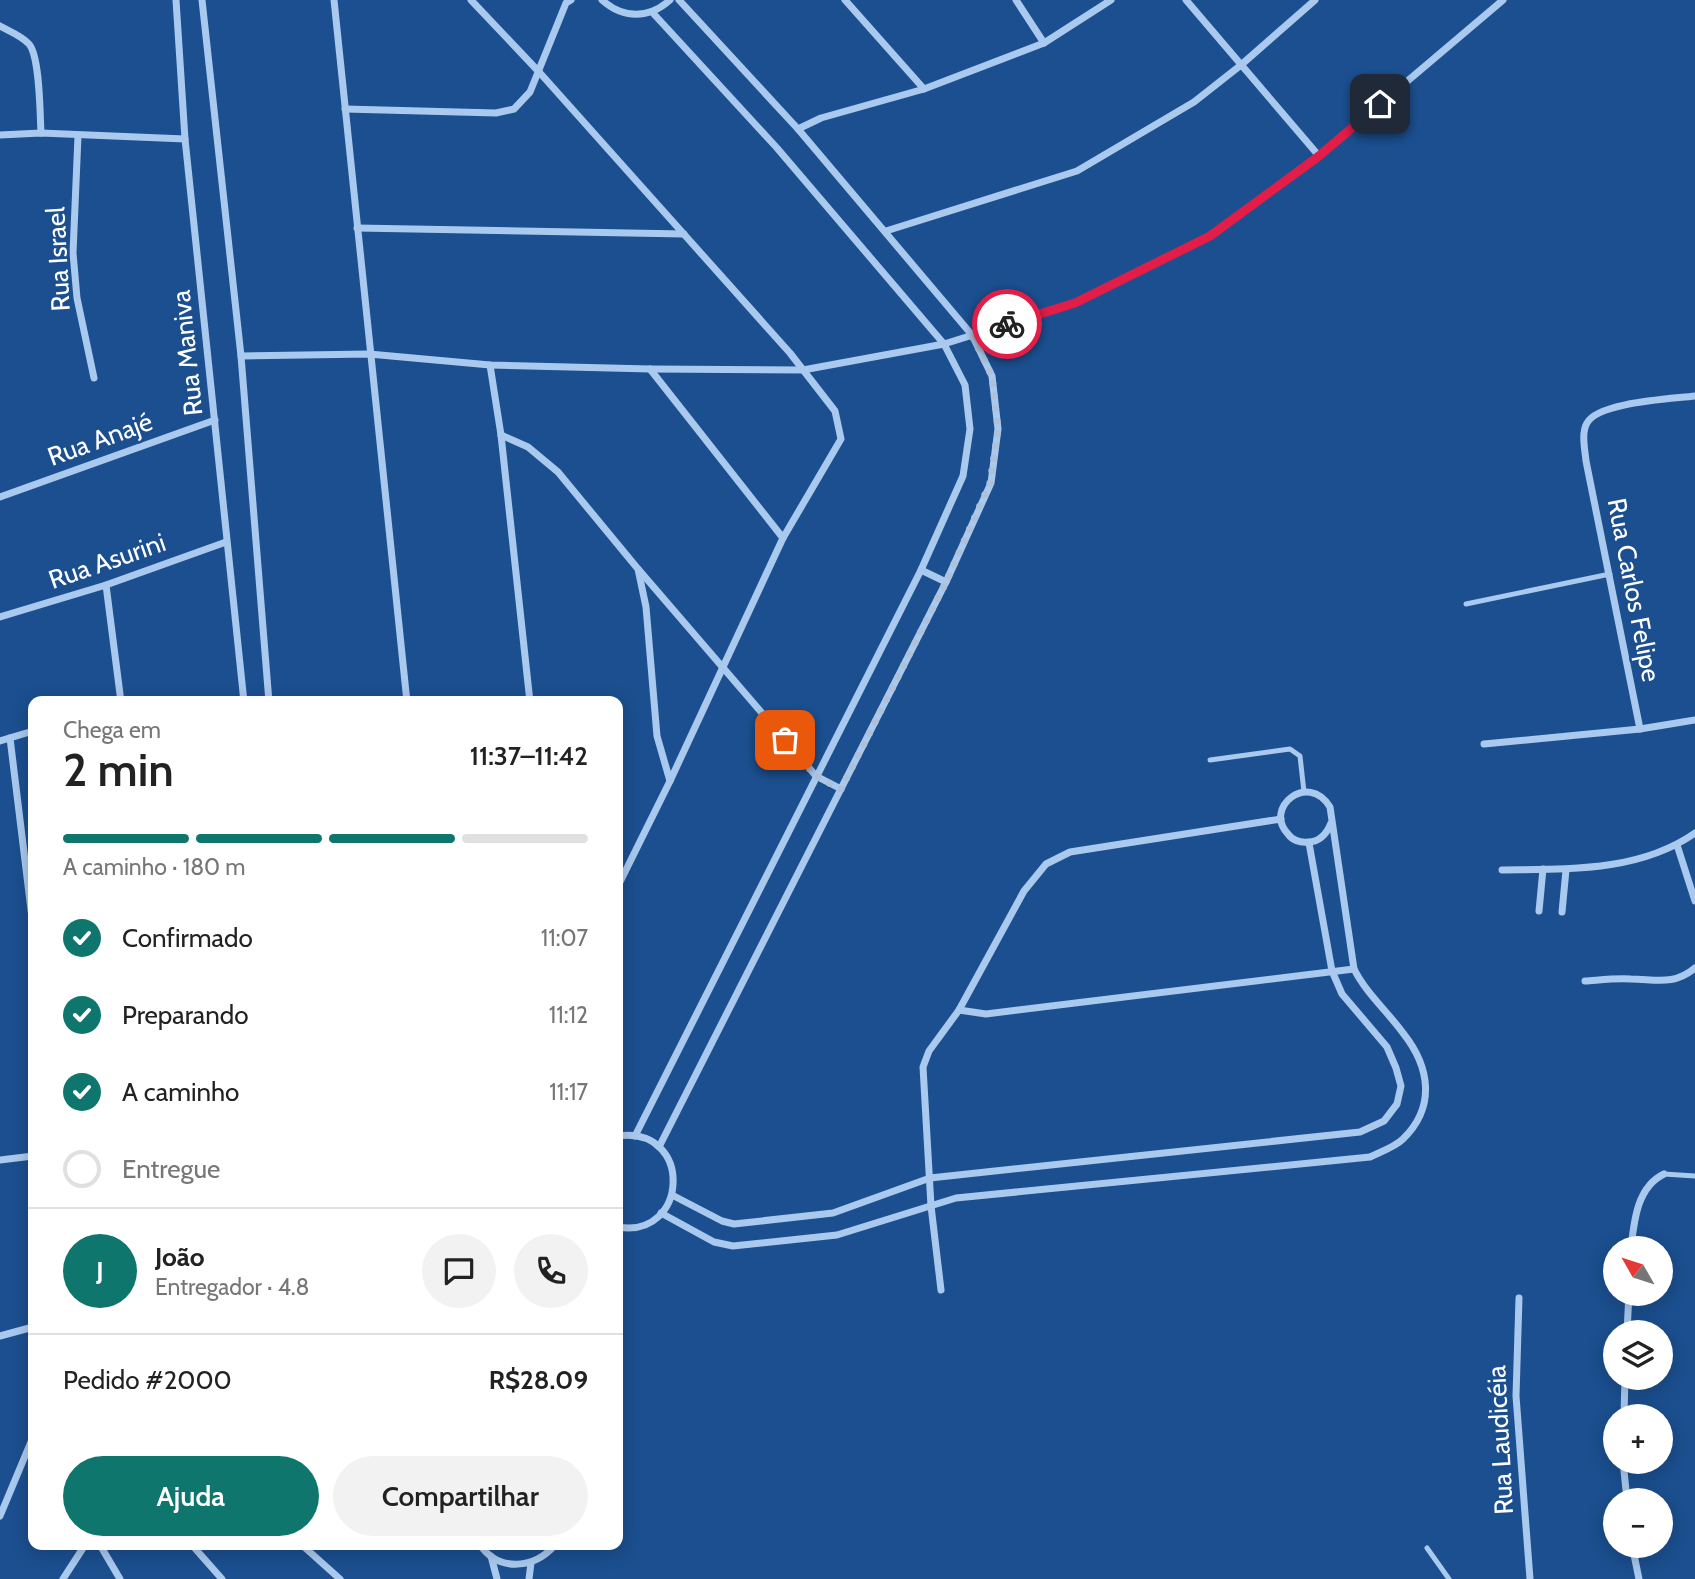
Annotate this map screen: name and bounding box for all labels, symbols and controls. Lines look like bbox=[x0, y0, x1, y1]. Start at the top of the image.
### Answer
pin bbox=[1350, 74, 1410, 134]
icon: home bbox=[1361, 85, 1399, 123]
street label: Rua Israel bbox=[39, 206, 77, 312]
street label: Rua Maniva bbox=[164, 288, 209, 417]
courier bbox=[972, 289, 1042, 359]
icon: bike bbox=[988, 305, 1026, 343]
street label: Rua Anajé bbox=[43, 405, 157, 473]
street label: Rua Carlos Felipe bbox=[1601, 496, 1667, 684]
street label: Rua Asurini bbox=[44, 526, 170, 596]
pin bbox=[755, 710, 815, 770]
text: Chega em bbox=[63, 716, 161, 744]
icon: bag bbox=[766, 721, 804, 759]
text: 11:37–11:42 bbox=[470, 740, 588, 772]
text: 2 min bbox=[63, 742, 174, 798]
text: A caminho · 180 m bbox=[63, 853, 246, 881]
icon: check bbox=[63, 919, 101, 957]
text: Confirmado bbox=[122, 922, 253, 954]
text: 11:07 bbox=[541, 924, 588, 952]
icon: check bbox=[63, 996, 101, 1034]
text: Preparando bbox=[122, 999, 249, 1031]
text: 11:12 bbox=[549, 1001, 588, 1029]
icon: check bbox=[63, 1073, 101, 1111]
text: A caminho bbox=[122, 1076, 239, 1108]
text: 11:17 bbox=[549, 1078, 588, 1106]
text: Entregue bbox=[122, 1153, 220, 1185]
button: chat bbox=[422, 1234, 496, 1308]
button: phone bbox=[514, 1234, 588, 1308]
north arrow bbox=[1603, 1236, 1673, 1306]
map controls bbox=[1603, 1236, 1673, 1558]
text: João bbox=[155, 1241, 205, 1273]
text: J bbox=[96, 1255, 104, 1287]
text: Entregador · 4.8 bbox=[155, 1273, 309, 1301]
button: layers bbox=[1603, 1320, 1673, 1390]
text: Pedido #2000 bbox=[63, 1364, 232, 1396]
text: R$28.09 bbox=[489, 1364, 588, 1396]
street label: Rua Laudicéia bbox=[1480, 1364, 1520, 1515]
button: + bbox=[1603, 1404, 1673, 1474]
button: Ajuda bbox=[63, 1456, 319, 1536]
button: Compartilhar bbox=[333, 1456, 588, 1536]
button: − bbox=[1603, 1488, 1673, 1558]

